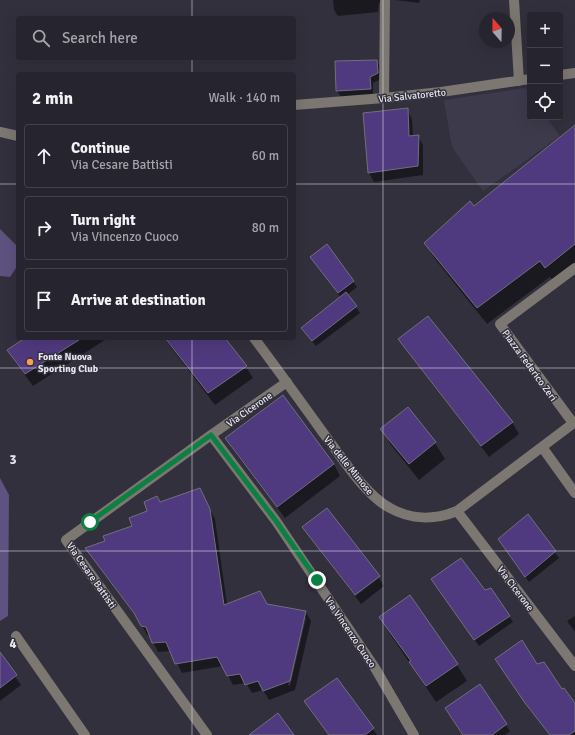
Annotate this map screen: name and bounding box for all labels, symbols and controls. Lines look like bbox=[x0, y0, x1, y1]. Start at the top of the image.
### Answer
north arrow bbox=[479, 12, 515, 48]
map controls bbox=[527, 12, 563, 120]
button: + bbox=[527, 12, 563, 48]
search box bbox=[16, 16, 296, 60]
icon: search bbox=[30, 27, 52, 49]
text: Search here bbox=[62, 29, 138, 47]
button: − bbox=[527, 48, 563, 84]
button: locate bbox=[527, 84, 563, 120]
street label: Via Salvatoretto bbox=[378, 86, 446, 106]
text: 2 min bbox=[32, 88, 73, 109]
text: Walk · 140 m bbox=[209, 90, 280, 106]
text: Continue bbox=[71, 139, 130, 157]
icon: ahead bbox=[33, 145, 55, 167]
text: 60 m bbox=[252, 148, 279, 164]
text: Via Cesare Battisti bbox=[71, 157, 173, 173]
text: Turn right bbox=[71, 211, 136, 229]
icon: right bbox=[33, 217, 55, 239]
text: 80 m bbox=[252, 220, 279, 236]
text: Via Vincenzo Cuoco bbox=[71, 229, 179, 245]
icon: arrive bbox=[33, 289, 55, 311]
text: Arrive at destination bbox=[71, 291, 206, 309]
street label: Piazza Federico Zeri bbox=[499, 327, 559, 404]
place label: Fonte Nuova Sporting Club bbox=[38, 351, 99, 375]
marker: Fonte Nuova Sporting Club bbox=[25, 357, 35, 367]
street label: Via Cicerone bbox=[224, 390, 275, 430]
street label: Via delle Mimose bbox=[321, 434, 376, 497]
text: 3 bbox=[9, 452, 17, 468]
route start bbox=[81, 513, 99, 531]
street label: Via Cesare Battisti bbox=[64, 540, 119, 611]
street label: Via Cicerone bbox=[494, 564, 536, 613]
route end bbox=[308, 571, 326, 589]
street label: Via Vincenzo Cuoco bbox=[322, 595, 378, 670]
text: 4 bbox=[9, 636, 17, 652]

